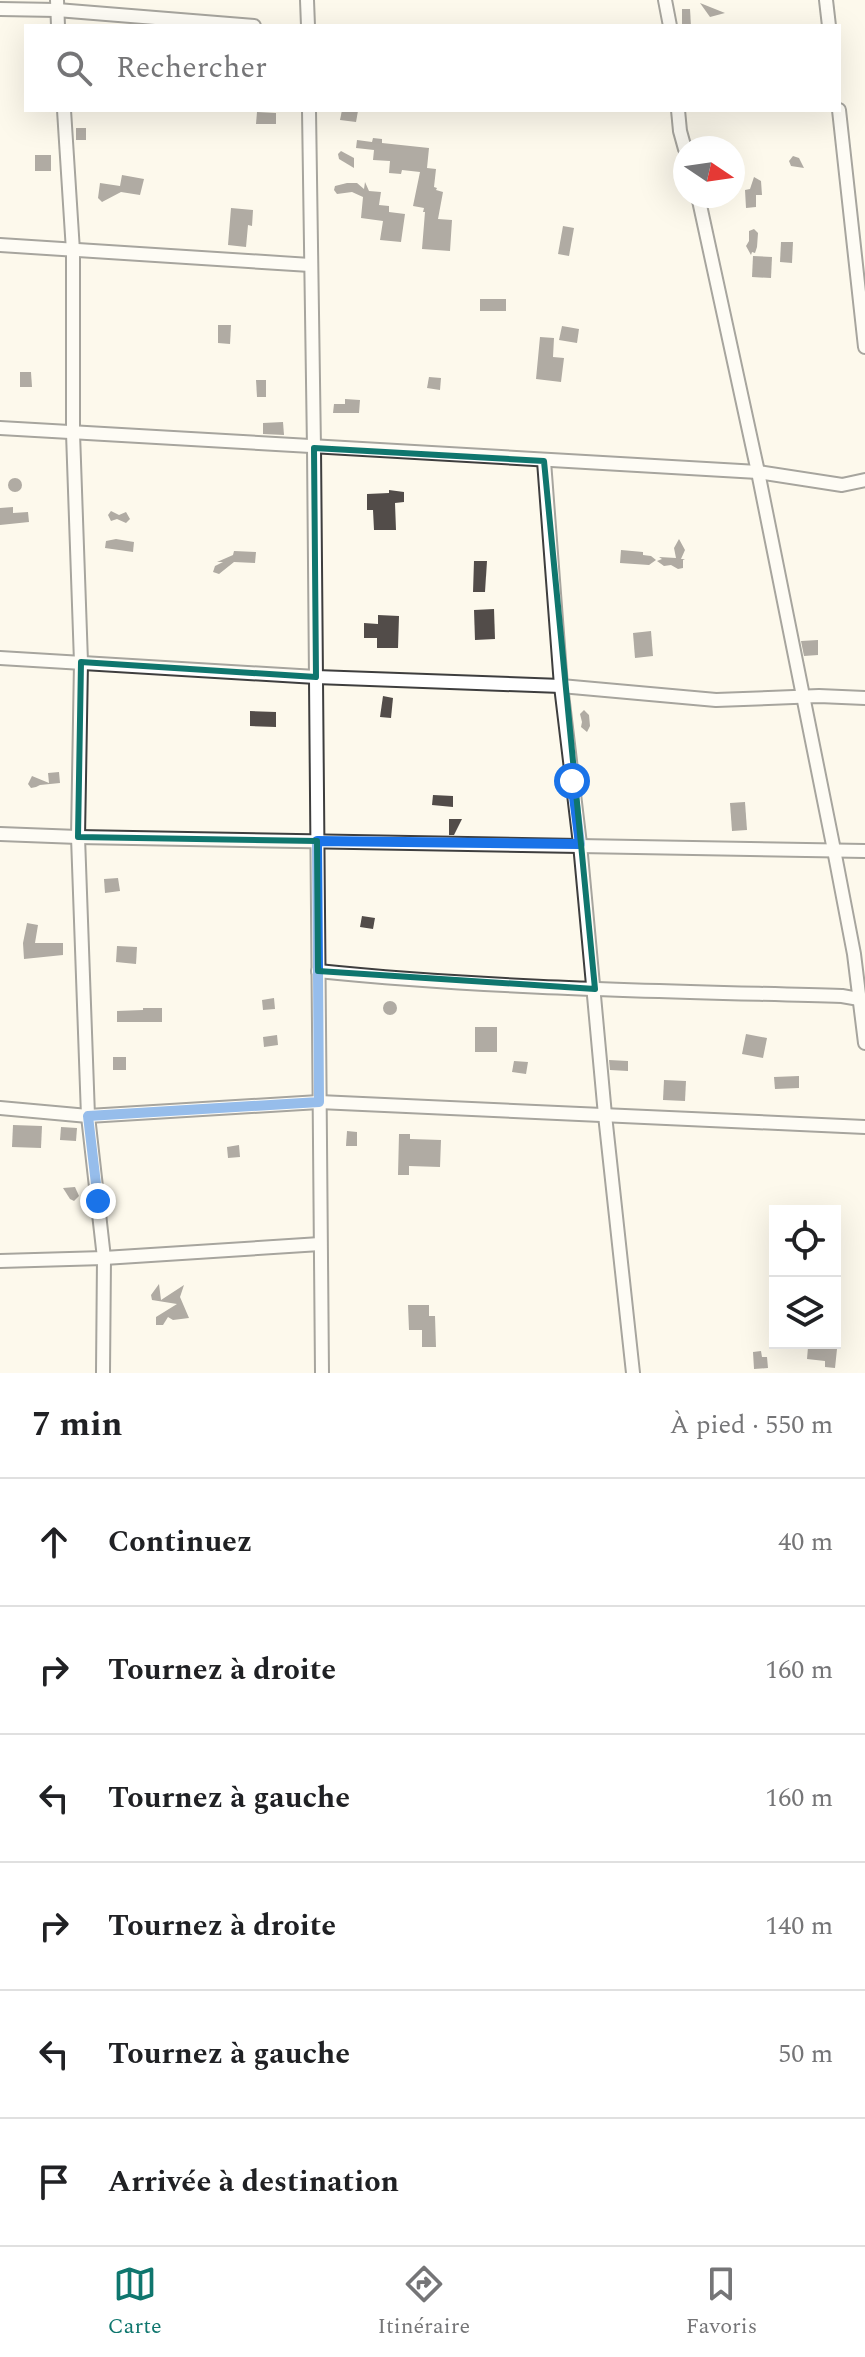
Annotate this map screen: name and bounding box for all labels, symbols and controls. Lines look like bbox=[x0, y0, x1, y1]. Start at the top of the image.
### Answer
search box bbox=[24, 24, 841, 112]
text: Rechercher bbox=[116, 45, 267, 91]
icon: search bbox=[52, 46, 96, 90]
north arrow bbox=[673, 136, 745, 208]
route start bbox=[554, 763, 590, 799]
route end bbox=[80, 1183, 116, 1219]
map controls bbox=[769, 1205, 841, 1349]
button: locate bbox=[769, 1205, 841, 1277]
button: layers bbox=[769, 1277, 841, 1349]
text: 7 min bbox=[32, 1399, 122, 1451]
text: À pied · 550 m bbox=[670, 1405, 833, 1445]
text: Continuez bbox=[108, 1519, 252, 1565]
icon: ahead bbox=[32, 1520, 76, 1564]
text: 40 m bbox=[778, 1522, 833, 1562]
text: Tournez à droite bbox=[108, 1647, 336, 1693]
icon: right bbox=[32, 1648, 76, 1692]
text: 160 m bbox=[765, 1650, 833, 1690]
text: Tournez à gauche bbox=[108, 1775, 350, 1821]
icon: left bbox=[32, 1776, 76, 1820]
text: 160 m bbox=[765, 1778, 833, 1818]
text: Tournez à droite bbox=[108, 1903, 336, 1949]
icon: right bbox=[32, 1904, 76, 1948]
text: 140 m bbox=[765, 1906, 833, 1946]
text: Tournez à gauche bbox=[108, 2031, 350, 2077]
icon: left bbox=[32, 2032, 76, 2076]
text: 50 m bbox=[778, 2034, 833, 2074]
text: Arrivée à destination bbox=[108, 2159, 399, 2205]
icon: arrive bbox=[32, 2160, 76, 2204]
tab: Carte bbox=[108, 2262, 162, 2343]
tab: Itinéraire bbox=[377, 2262, 470, 2343]
tab: Favoris bbox=[686, 2262, 757, 2343]

